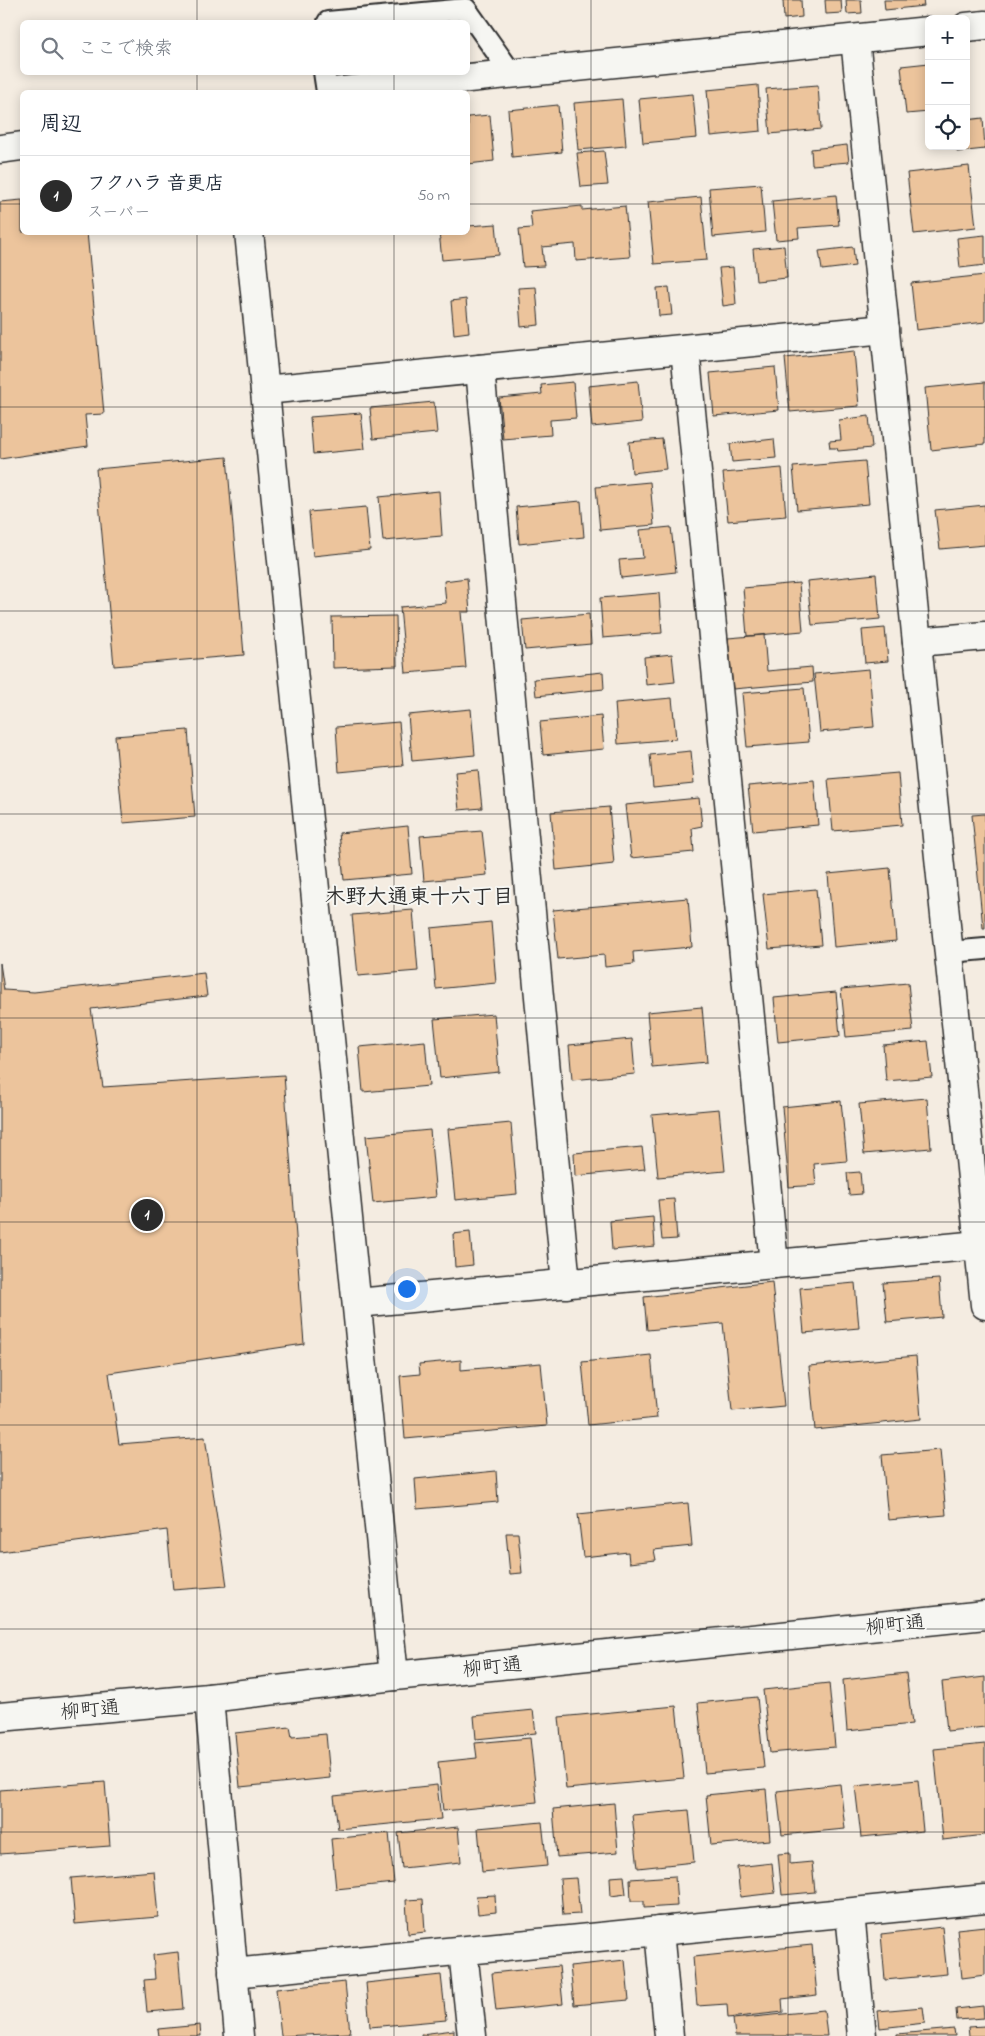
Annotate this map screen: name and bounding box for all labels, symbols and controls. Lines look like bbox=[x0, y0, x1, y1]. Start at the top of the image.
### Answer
map controls bbox=[925, 15, 970, 150]
button: + bbox=[925, 15, 970, 60]
search box bbox=[20, 20, 470, 75]
icon: search bbox=[38, 34, 66, 62]
text: ここで検索 bbox=[78, 36, 173, 63]
button: − bbox=[925, 60, 970, 105]
button: locate bbox=[925, 105, 970, 150]
text: 周辺 bbox=[40, 110, 82, 140]
text: フクハラ 音更店 bbox=[87, 171, 224, 198]
text: 1 bbox=[53, 184, 59, 208]
text: 50 m bbox=[418, 184, 450, 208]
text: スーパー bbox=[87, 201, 150, 225]
district label: 木野大通東十六丁目 bbox=[325, 883, 514, 913]
pin: 1 bbox=[131, 1196, 163, 1234]
your location bbox=[394, 1276, 420, 1302]
street label: 柳町通 bbox=[864, 1609, 927, 1644]
street label: 柳町通 bbox=[461, 1651, 524, 1686]
street label: 柳町通 bbox=[59, 1694, 121, 1729]

